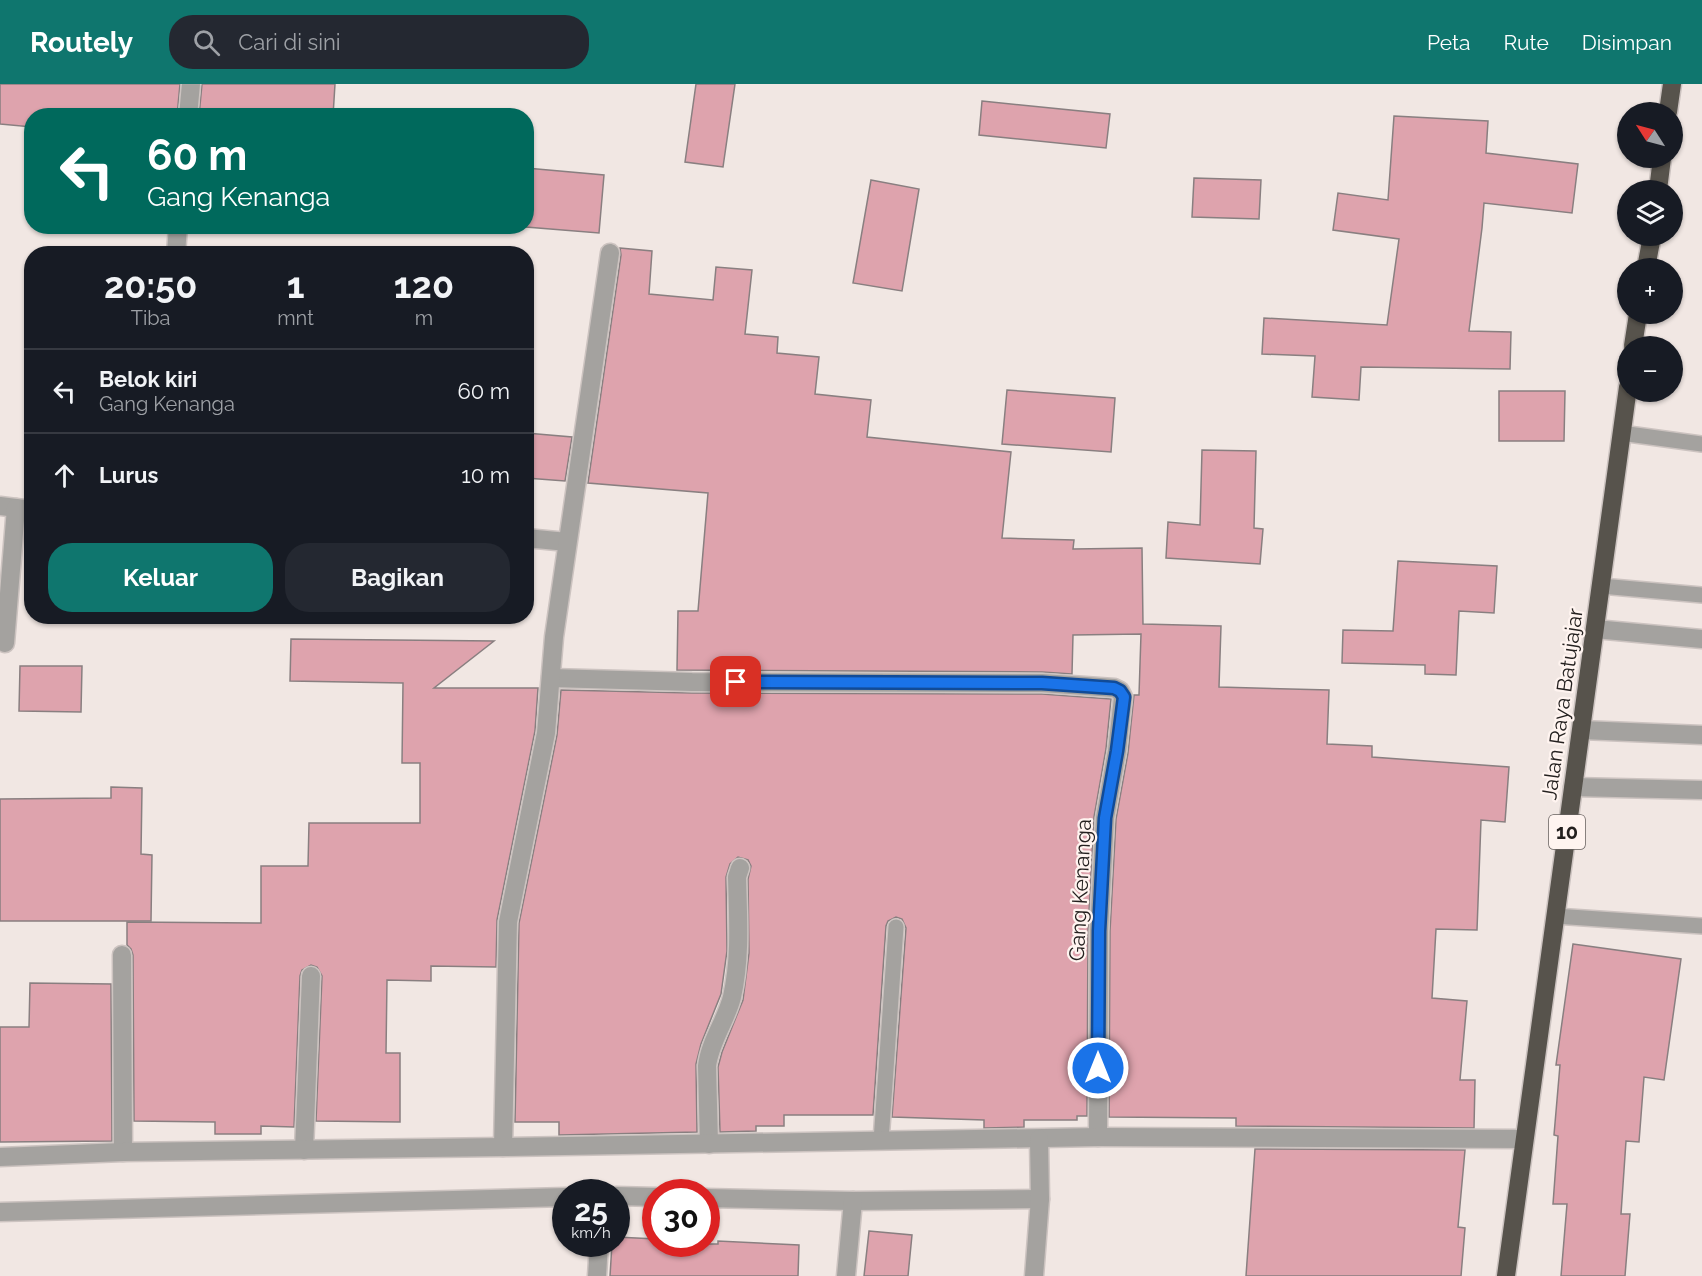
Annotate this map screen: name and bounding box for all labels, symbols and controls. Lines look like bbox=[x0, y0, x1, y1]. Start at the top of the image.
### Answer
search box bbox=[169, 15, 589, 69]
text: Routely bbox=[30, 26, 133, 59]
icon: search bbox=[190, 26, 223, 59]
text: Cari di sini bbox=[238, 29, 341, 55]
text: Peta bbox=[1427, 30, 1471, 55]
text: Rute bbox=[1504, 30, 1549, 55]
text: Disimpan bbox=[1582, 30, 1672, 55]
north arrow bbox=[1617, 102, 1683, 168]
map controls bbox=[1617, 102, 1683, 402]
text: 60 m bbox=[147, 131, 247, 180]
icon: left bbox=[48, 132, 126, 210]
button: layers bbox=[1617, 180, 1683, 246]
text: Gang Kenanga bbox=[147, 181, 330, 212]
button: + bbox=[1617, 258, 1683, 324]
text: 20:50 bbox=[104, 264, 197, 306]
text: 1 bbox=[287, 264, 304, 306]
text: 120 bbox=[394, 264, 454, 306]
text: Tiba bbox=[131, 306, 171, 330]
text: mnt bbox=[277, 306, 314, 330]
text: m bbox=[415, 306, 433, 330]
button: − bbox=[1617, 336, 1683, 402]
text: Belok kiri bbox=[99, 366, 197, 392]
icon: left bbox=[48, 375, 81, 408]
text: 60 m bbox=[457, 378, 510, 404]
text: Gang Kenanga bbox=[99, 392, 235, 416]
icon: ahead bbox=[48, 459, 81, 492]
text: Lurus bbox=[99, 462, 158, 488]
text: 10 m bbox=[461, 462, 510, 488]
button: Keluar bbox=[48, 543, 273, 612]
button: Bagikan bbox=[285, 543, 510, 612]
street label: Jalan Raya Batujajar bbox=[1536, 606, 1588, 801]
pin bbox=[710, 656, 761, 707]
icon: arrive bbox=[719, 665, 752, 698]
road number: 10 bbox=[1549, 815, 1585, 849]
street label: Gang Kenanga bbox=[1064, 818, 1096, 962]
position arrow bbox=[1066, 1036, 1130, 1100]
speed limit sign: 30 bbox=[642, 1179, 720, 1257]
text: 25 bbox=[574, 1193, 608, 1228]
text: km/h bbox=[571, 1224, 611, 1242]

